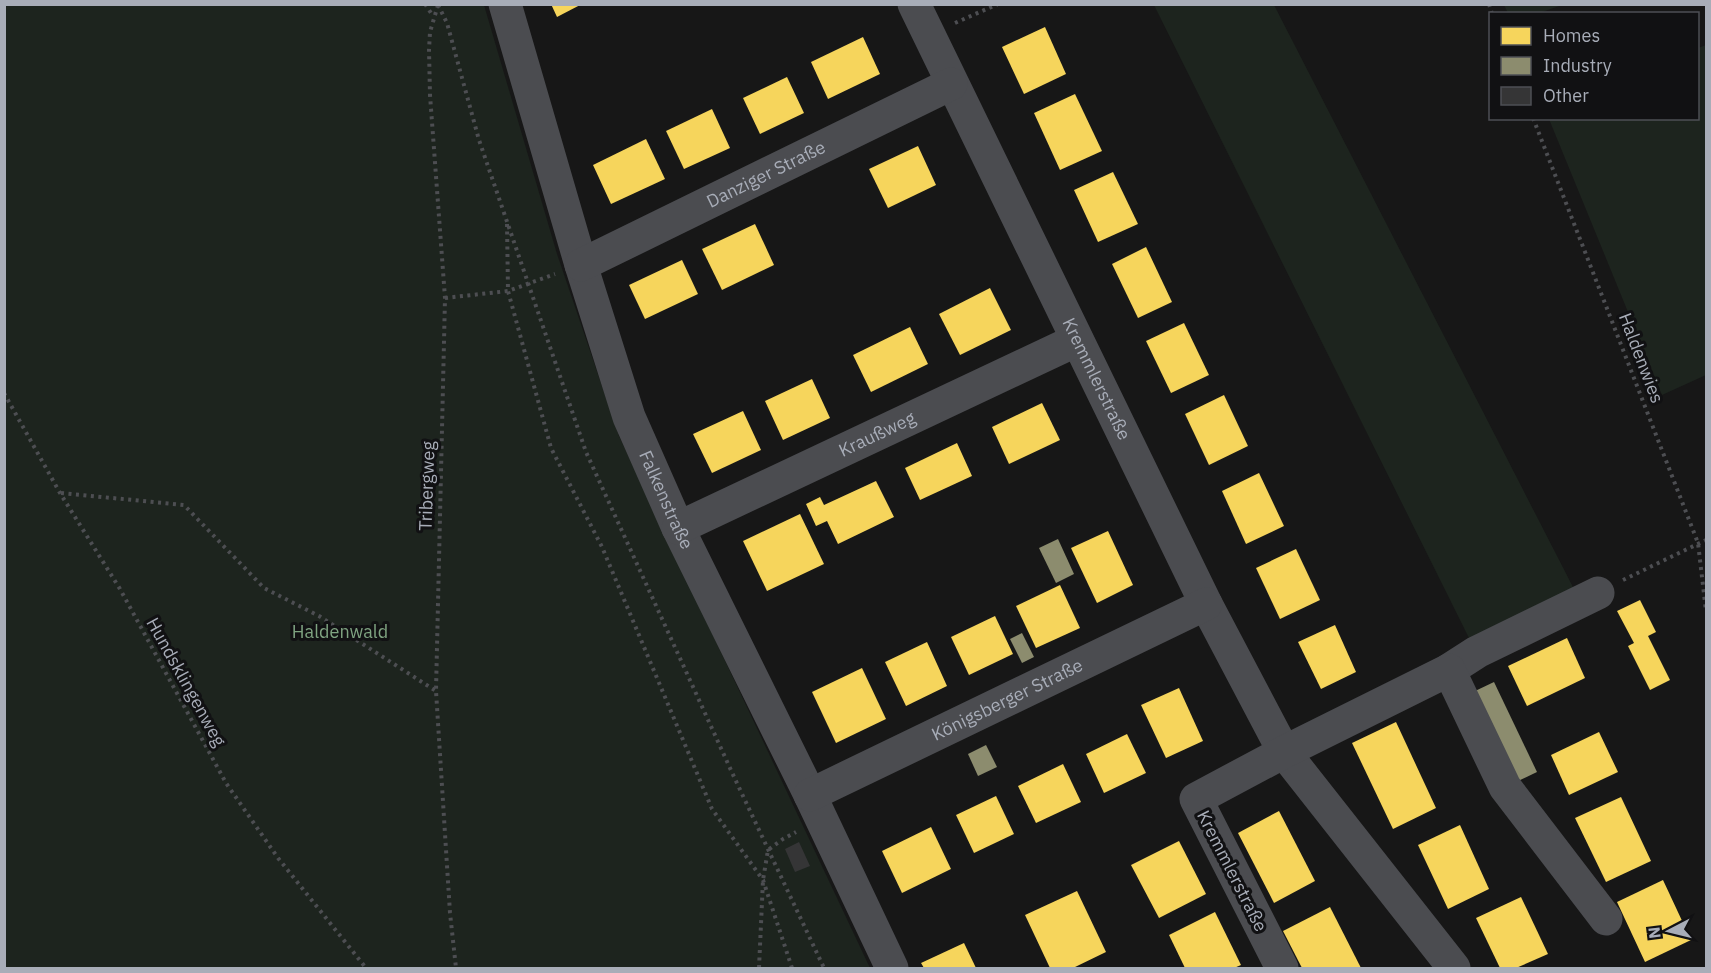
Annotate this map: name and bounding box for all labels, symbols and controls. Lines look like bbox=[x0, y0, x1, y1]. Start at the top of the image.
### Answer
legend bbox=[1489, 12, 1699, 120]
text: Homes bbox=[1543, 24, 1600, 47]
text: Industry bbox=[1543, 54, 1612, 77]
text: Other bbox=[1543, 84, 1589, 107]
street label: Danziger Straße bbox=[703, 135, 829, 213]
street label: Haldenwies bbox=[1614, 310, 1669, 406]
street label: Kremmlerstraße bbox=[1057, 314, 1136, 444]
street label: Kraußweg bbox=[835, 406, 919, 462]
street label: Tribergweg bbox=[413, 440, 440, 531]
street label: Falkenstraße bbox=[634, 447, 699, 553]
street label: Hundsklingenweg bbox=[141, 613, 232, 751]
park label: Haldenwald bbox=[292, 620, 388, 643]
street label: Königsberger Straße bbox=[928, 653, 1087, 746]
street label: Kremmlerstraße bbox=[1192, 806, 1273, 935]
north arrow bbox=[1639, 901, 1699, 961]
text: N bbox=[1643, 926, 1665, 940]

